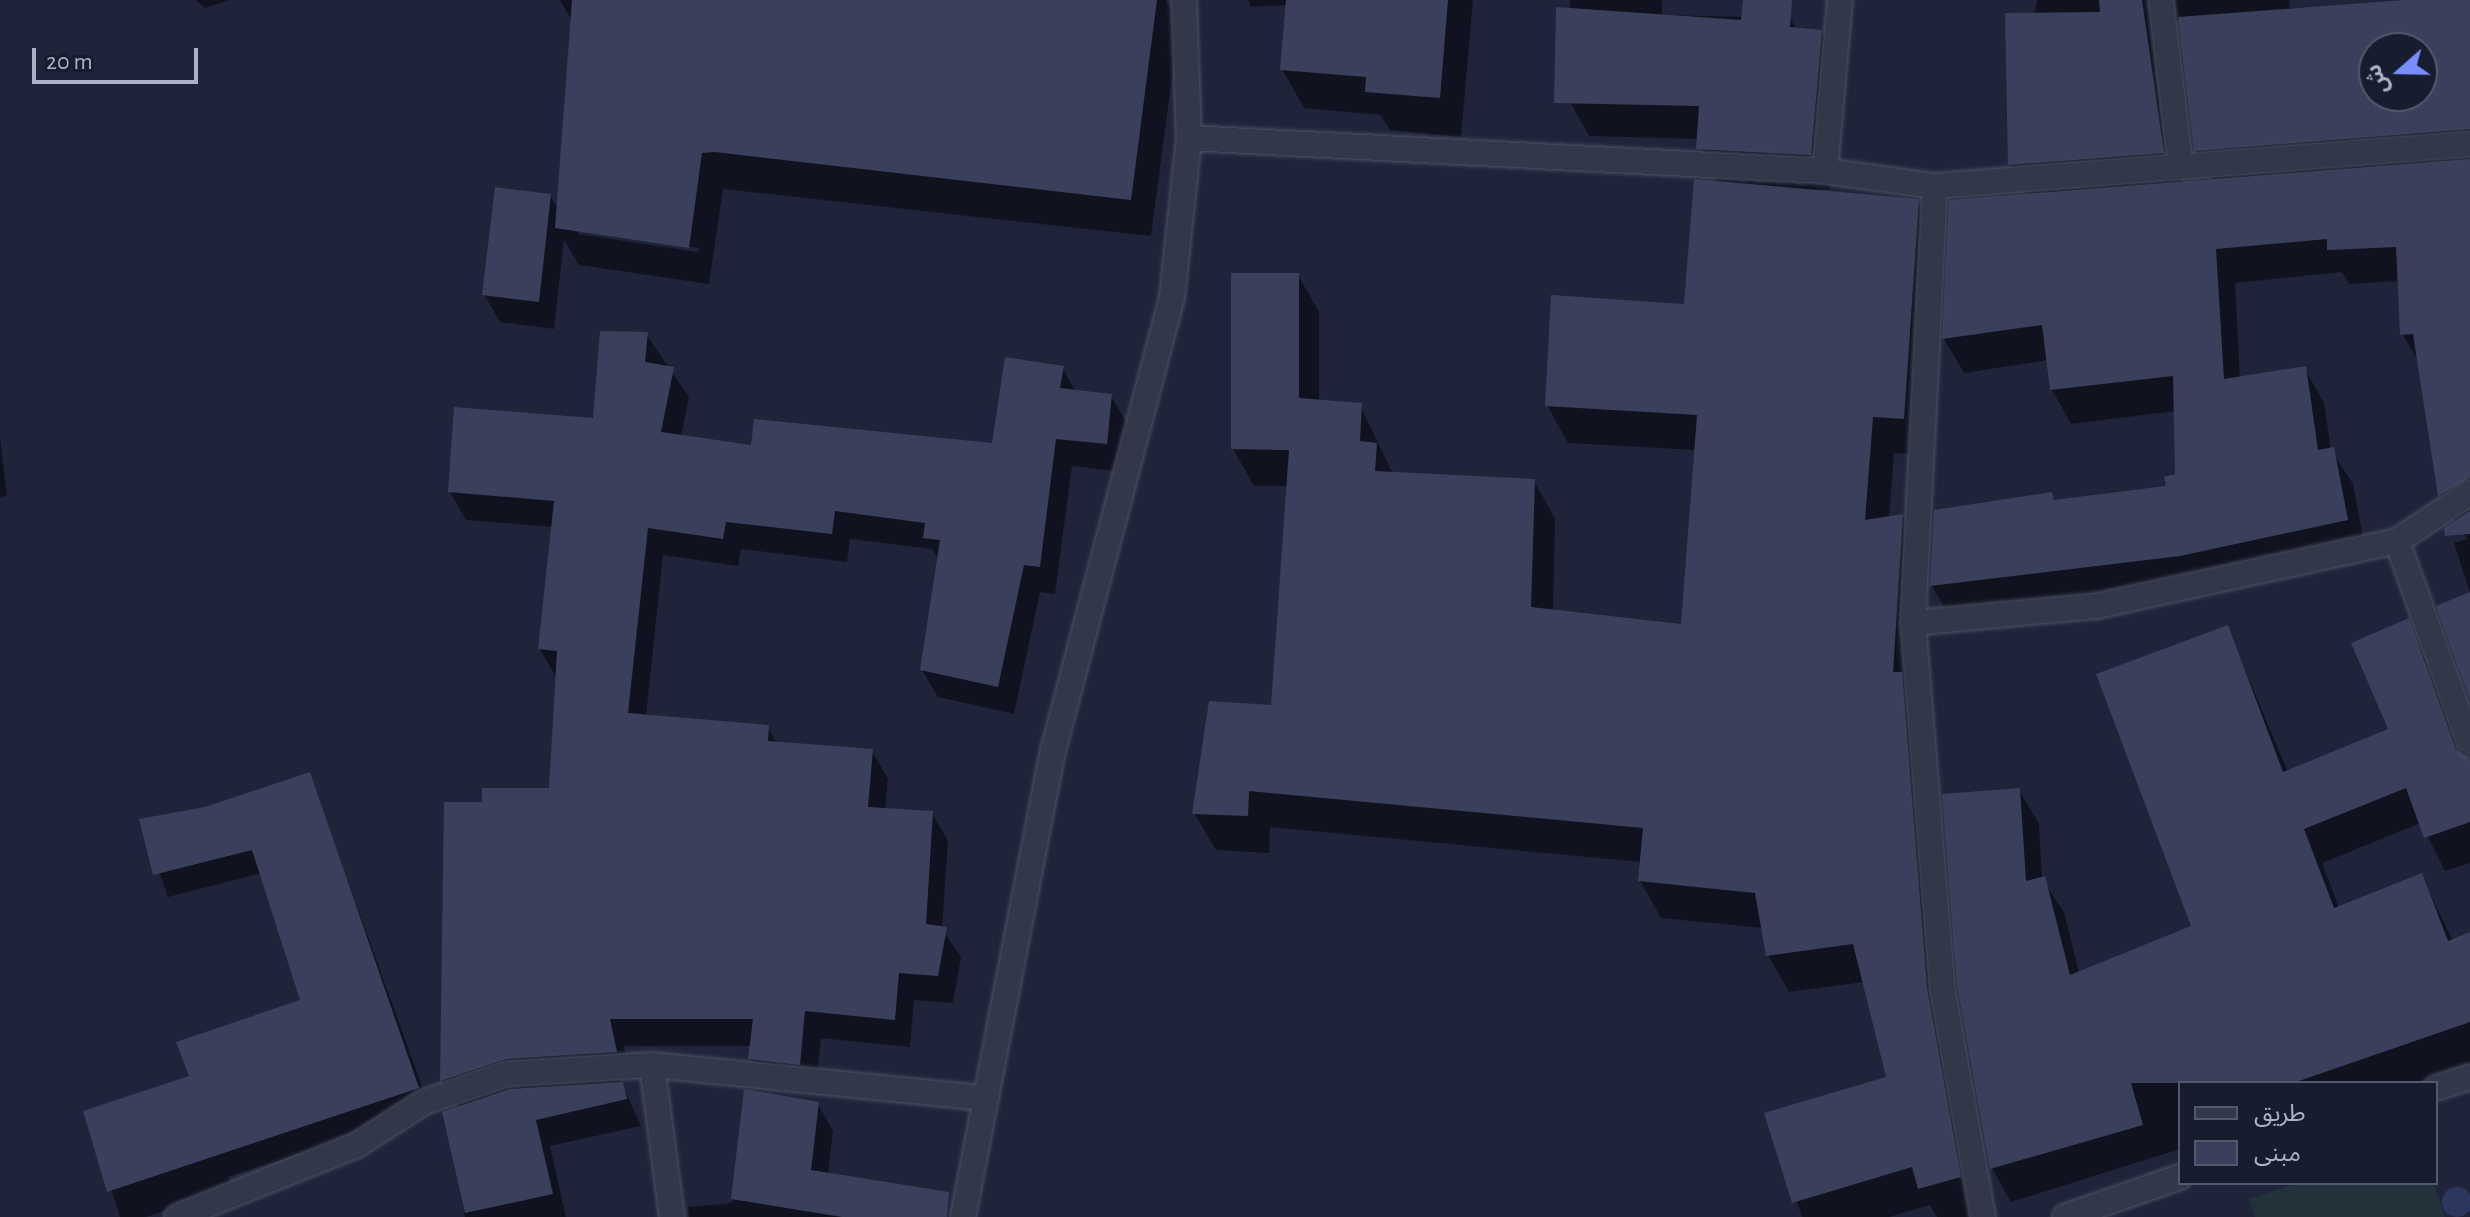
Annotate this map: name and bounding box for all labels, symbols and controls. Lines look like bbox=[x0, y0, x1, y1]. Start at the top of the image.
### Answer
scale bar bbox=[36, 32, 202, 82]
north arrow bbox=[2358, 32, 2438, 112]
text: 20 m bbox=[46, 50, 93, 74]
text: ش bbox=[2362, 62, 2393, 97]
legend bbox=[2178, 1081, 2438, 1185]
text: طريق bbox=[2254, 1102, 2306, 1126]
text: مبنى bbox=[2254, 1142, 2301, 1166]

